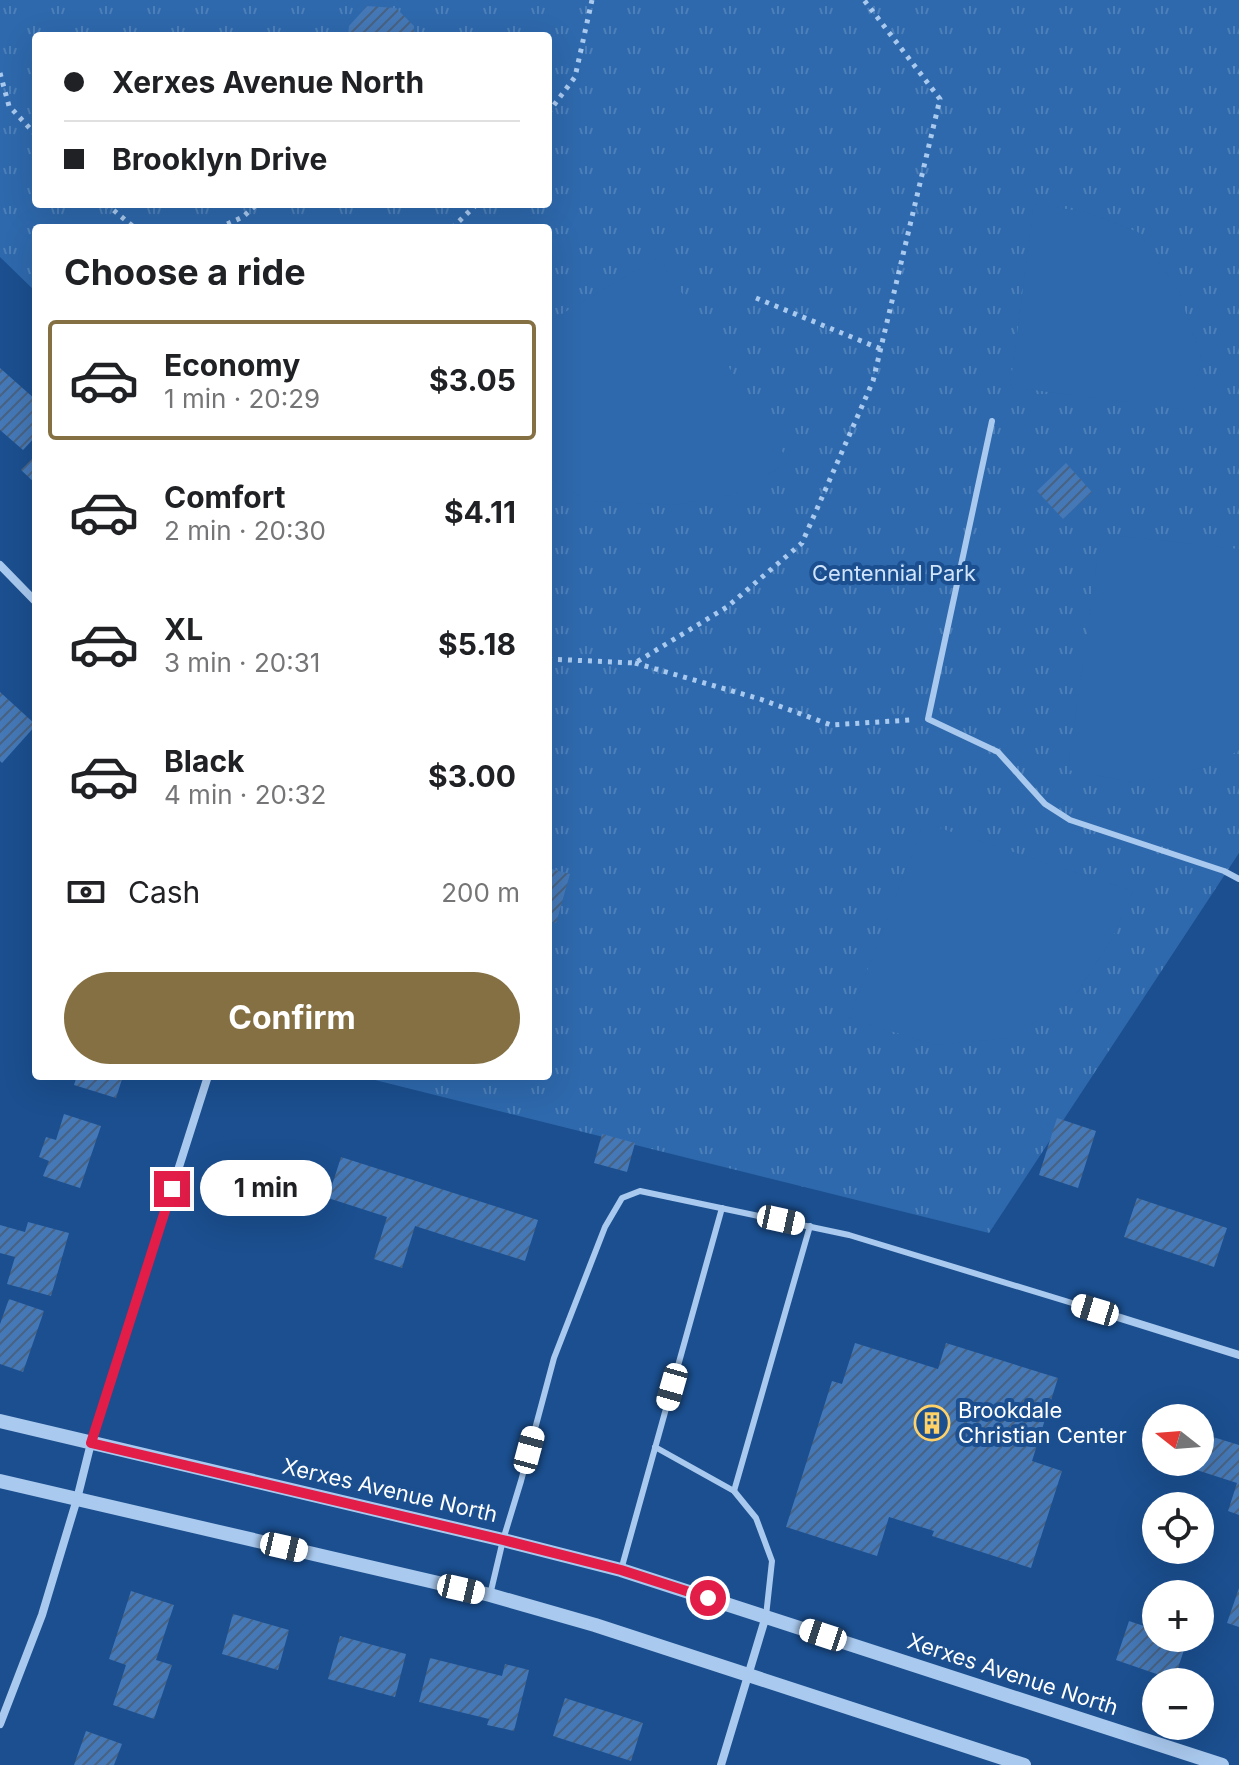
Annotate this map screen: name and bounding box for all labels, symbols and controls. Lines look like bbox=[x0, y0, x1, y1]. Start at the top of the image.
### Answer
text: Xerxes Avenue North bbox=[112, 64, 424, 100]
text: Brooklyn Drive bbox=[112, 141, 327, 177]
text: Choose a ride bbox=[64, 250, 306, 294]
icon: car bbox=[68, 344, 140, 416]
text: Economy bbox=[164, 347, 300, 383]
text: $3.05 bbox=[429, 362, 516, 398]
text: 1 min · 20:29 bbox=[164, 383, 320, 414]
icon: car bbox=[68, 476, 140, 548]
text: Comfort bbox=[164, 479, 285, 515]
text: $4.11 bbox=[444, 494, 516, 530]
text: 2 min · 20:30 bbox=[164, 515, 326, 546]
park label: Centennial Park bbox=[812, 560, 976, 586]
icon: car bbox=[68, 608, 140, 680]
text: XL bbox=[164, 611, 203, 647]
text: $5.18 bbox=[438, 626, 516, 662]
text: 3 min · 20:31 bbox=[164, 647, 320, 678]
icon: car bbox=[68, 740, 140, 812]
text: Black bbox=[164, 743, 244, 779]
text: $3.00 bbox=[428, 758, 516, 794]
text: 4 min · 20:32 bbox=[164, 779, 326, 810]
icon: cash bbox=[64, 870, 108, 914]
text: Cash bbox=[128, 874, 200, 910]
text: 200 m bbox=[441, 877, 520, 908]
button: Confirm bbox=[64, 972, 520, 1064]
callout: 1 min bbox=[200, 1161, 332, 1217]
route end bbox=[154, 1171, 190, 1207]
text: 1 min bbox=[234, 1172, 298, 1203]
car bbox=[755, 1203, 807, 1237]
car bbox=[1069, 1292, 1121, 1328]
car bbox=[654, 1361, 690, 1413]
place label: Brookdale Christian Center bbox=[958, 1397, 1127, 1448]
building icon: Brookdale Christian Center bbox=[913, 1404, 951, 1442]
north arrow bbox=[1142, 1404, 1214, 1476]
map controls bbox=[1142, 1404, 1214, 1740]
car bbox=[511, 1424, 547, 1476]
street label: Xerxes Avenue North bbox=[280, 1453, 500, 1527]
button: locate bbox=[1142, 1492, 1214, 1564]
car bbox=[258, 1530, 310, 1564]
car bbox=[435, 1572, 487, 1606]
route start bbox=[690, 1580, 726, 1616]
button: + bbox=[1142, 1580, 1214, 1652]
car bbox=[796, 1616, 850, 1654]
street label: Xerxes Avenue North bbox=[904, 1628, 1122, 1720]
button: − bbox=[1142, 1668, 1214, 1740]

